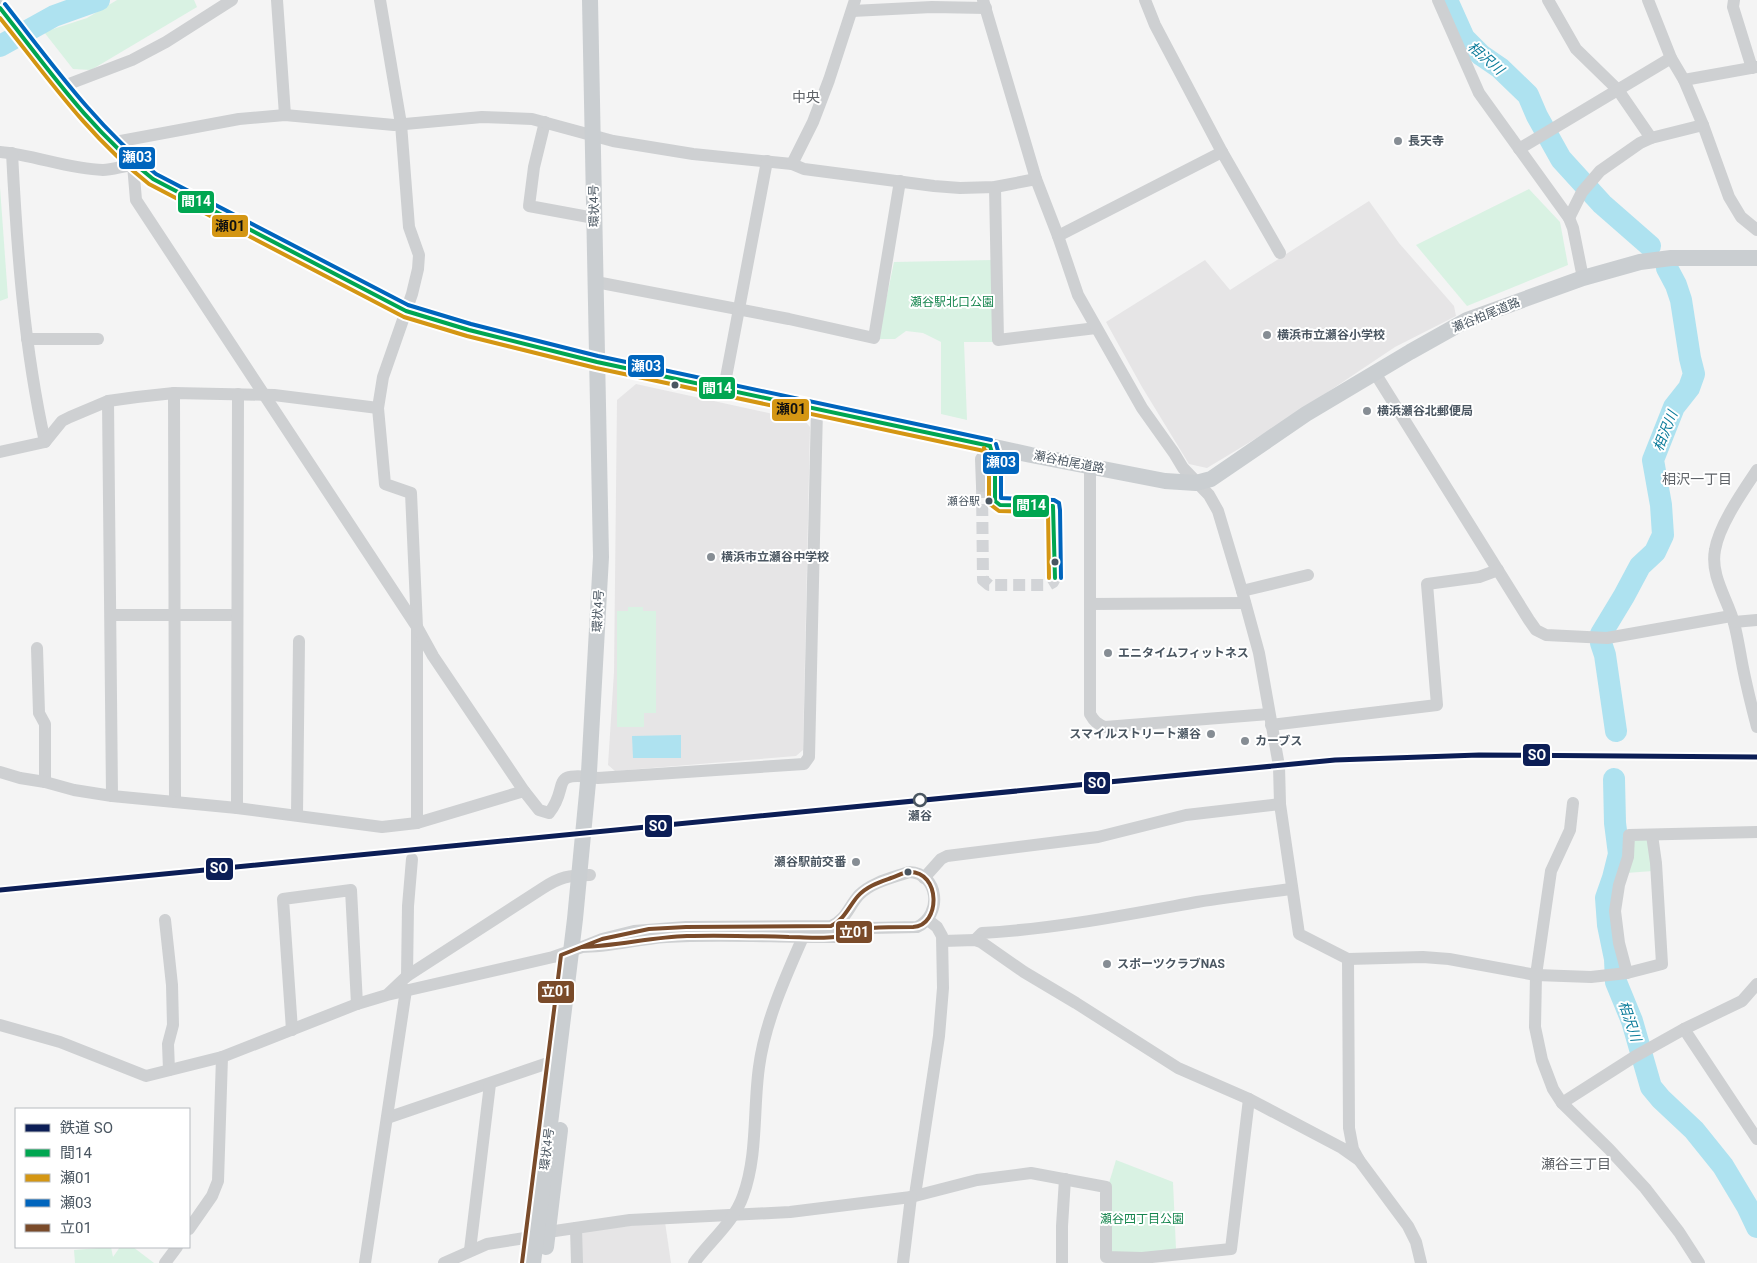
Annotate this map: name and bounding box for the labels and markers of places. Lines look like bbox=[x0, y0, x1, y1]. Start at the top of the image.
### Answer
place label: 長天寺 bbox=[1408, 134, 1444, 148]
marker: 長天寺 bbox=[1392, 135, 1404, 147]
place label: 横浜市立瀬谷小学校 bbox=[1277, 328, 1385, 342]
marker: 横浜市立瀬谷小学校 bbox=[1261, 329, 1273, 341]
unlabelled marker bbox=[670, 380, 680, 390]
place label: 横浜瀬谷北郵便局 bbox=[1377, 404, 1473, 418]
marker: 横浜瀬谷北郵便局 bbox=[1361, 405, 1373, 417]
place label: 瀬谷駅 bbox=[947, 495, 980, 508]
marker: 瀬谷駅 bbox=[984, 496, 994, 506]
place label: 横浜市立瀬谷中学校 bbox=[721, 550, 829, 564]
marker: 横浜市立瀬谷中学校 bbox=[705, 551, 717, 563]
unlabelled marker bbox=[1050, 557, 1060, 567]
place label: エニタイムフィットネス bbox=[1118, 646, 1249, 660]
marker: エニタイムフィットネス bbox=[1102, 647, 1114, 659]
place label: スマイルストリート瀬谷 bbox=[1069, 727, 1201, 741]
marker: スマイルストリート瀬谷 bbox=[1205, 728, 1217, 740]
place label: カーブス bbox=[1255, 734, 1302, 748]
marker: カーブス bbox=[1239, 735, 1251, 747]
marker: 瀬谷 bbox=[913, 793, 927, 807]
place label: 瀬谷 bbox=[908, 809, 932, 823]
place label: 瀬谷駅前交番 bbox=[774, 855, 847, 869]
marker: 瀬谷駅前交番 bbox=[850, 856, 862, 868]
unlabelled marker bbox=[903, 867, 913, 877]
place label: スポーツクラブNAS bbox=[1117, 957, 1225, 971]
marker: スポーツクラブNAS bbox=[1101, 958, 1113, 970]

